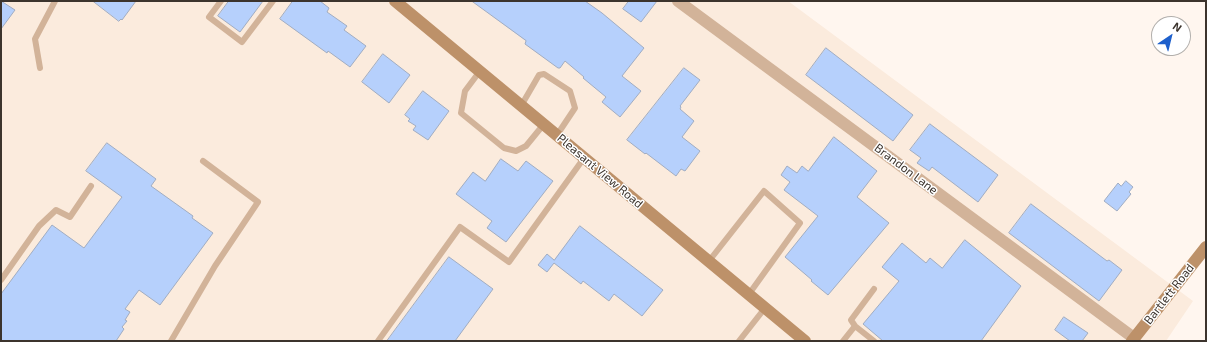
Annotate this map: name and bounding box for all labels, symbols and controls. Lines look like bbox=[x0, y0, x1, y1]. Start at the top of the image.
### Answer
north arrow bbox=[1151, 16, 1191, 56]
text: N bbox=[1171, 19, 1185, 34]
street label: Pleasant View Road bbox=[554, 131, 646, 211]
street label: Brandon Lane bbox=[872, 141, 940, 197]
street label: Bartlett Road bbox=[1141, 261, 1197, 327]

